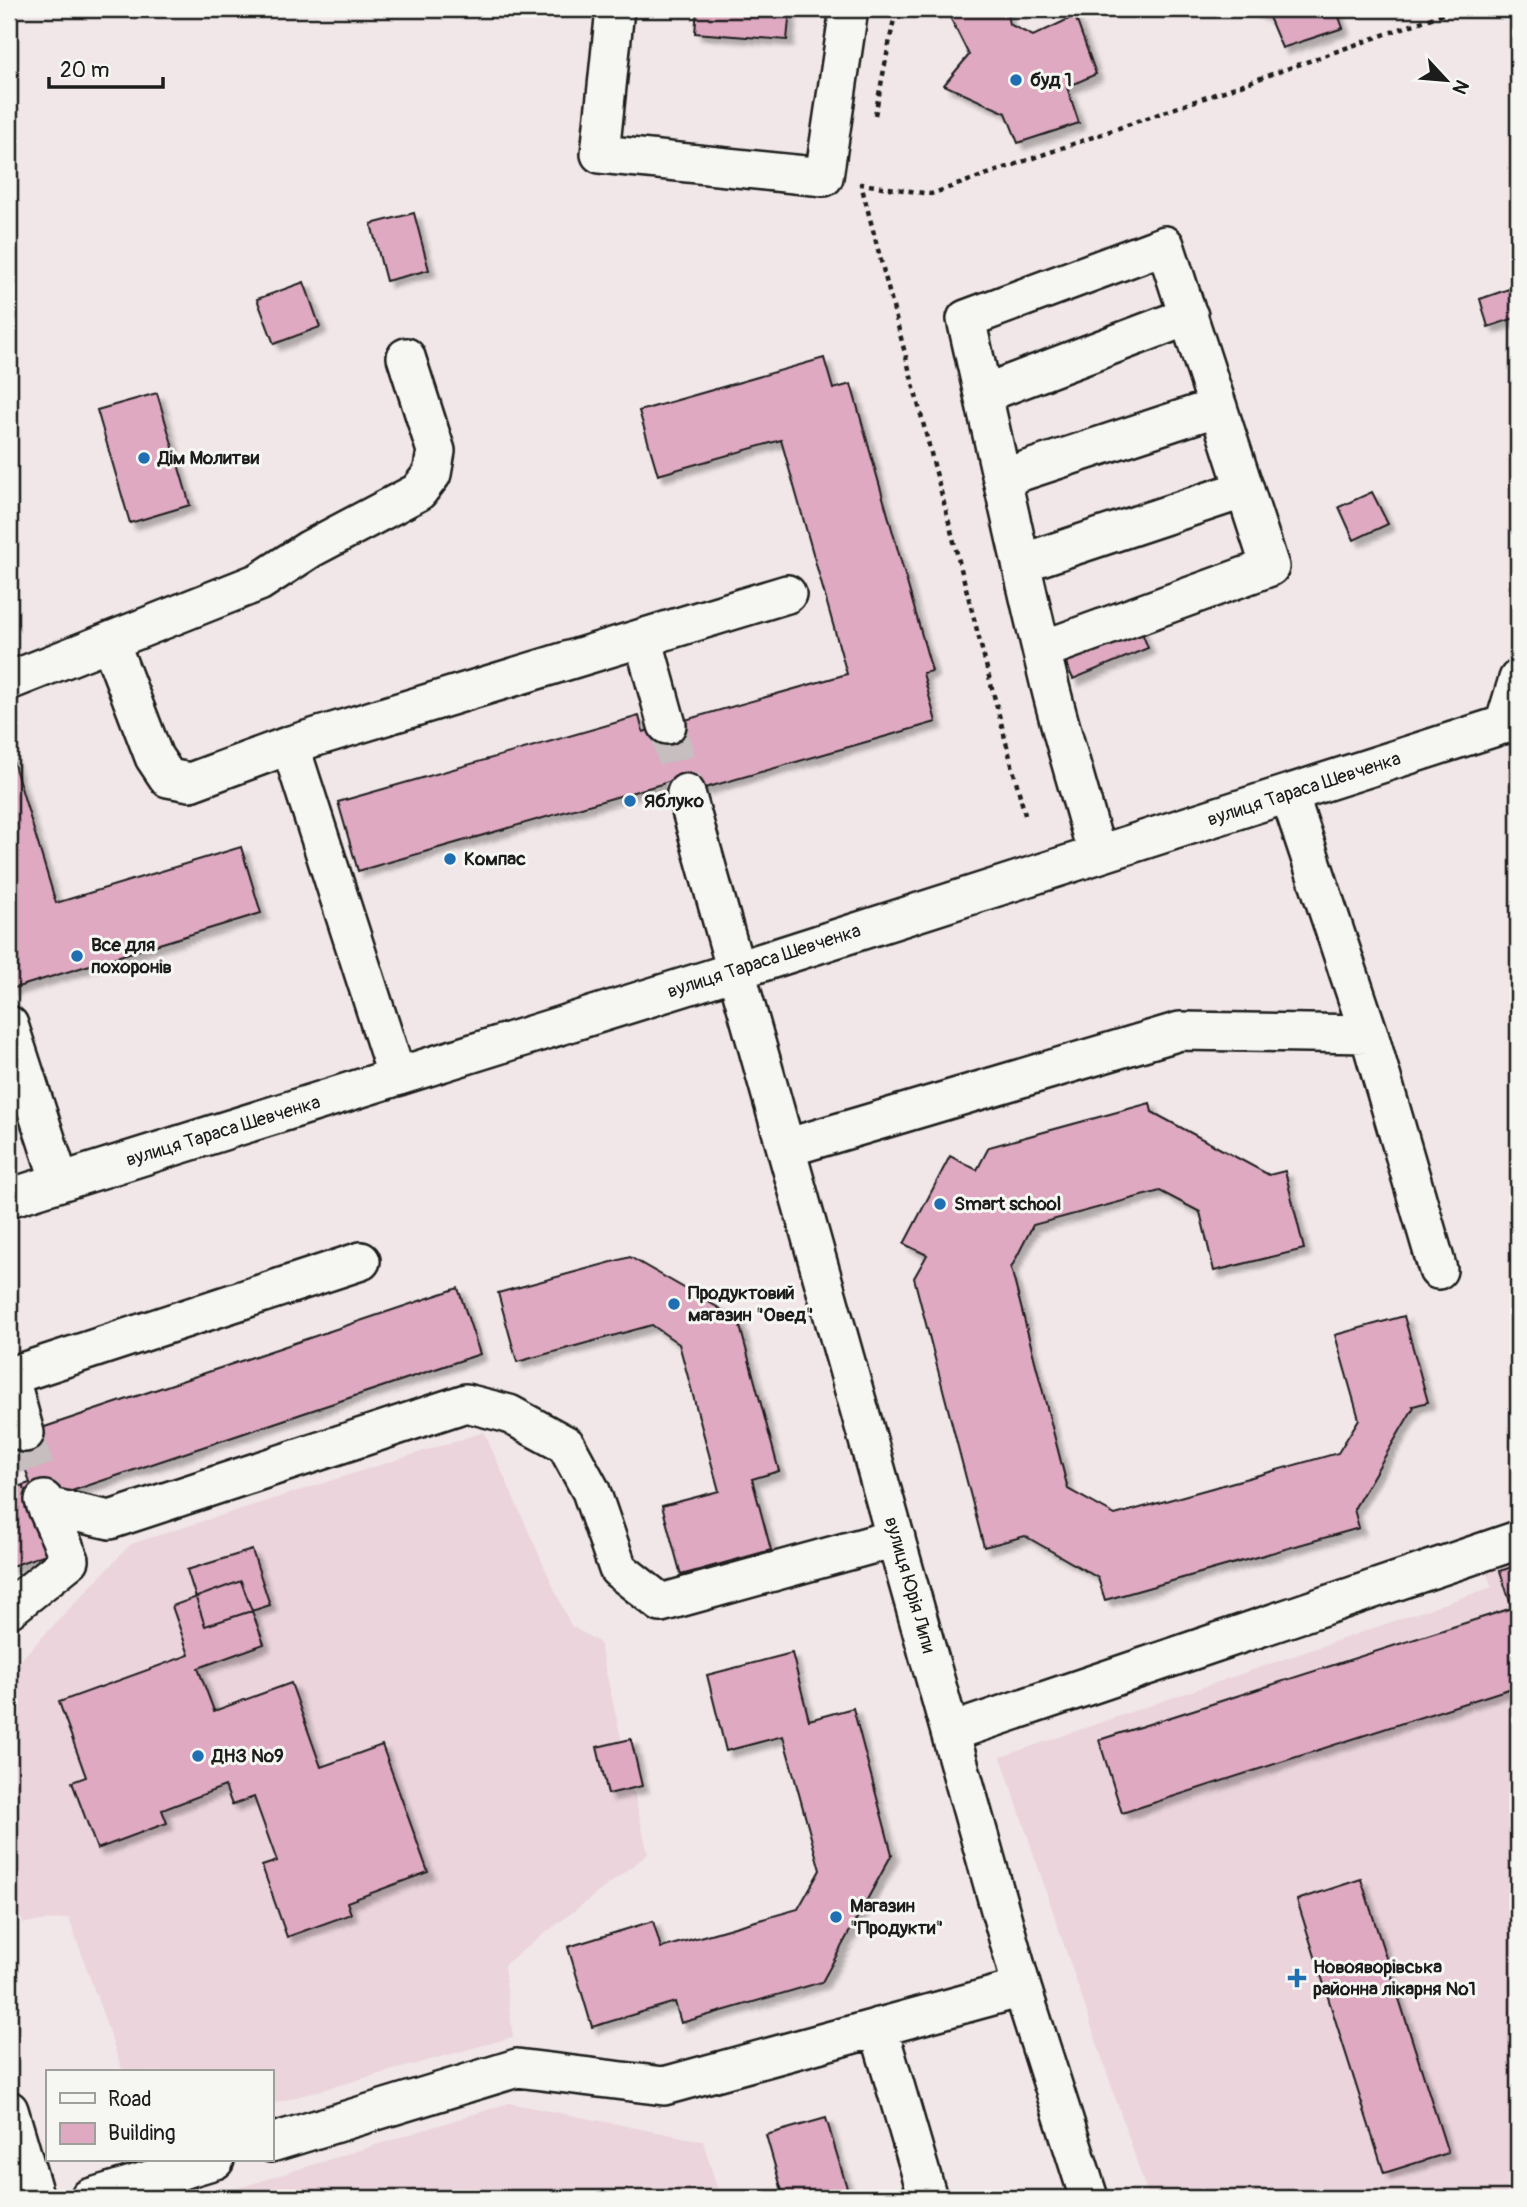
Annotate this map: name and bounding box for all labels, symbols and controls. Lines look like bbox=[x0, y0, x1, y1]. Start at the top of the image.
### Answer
scale bar bbox=[49, 46, 163, 90]
north arrow bbox=[1412, 46, 1482, 116]
text: 20 m bbox=[60, 57, 109, 84]
place label: буд 1 bbox=[1030, 68, 1072, 92]
marker: буд 1 bbox=[1008, 72, 1024, 88]
text: N bbox=[1447, 76, 1474, 98]
place label: Дім Молитви bbox=[157, 446, 260, 470]
marker: Дім Молитви bbox=[136, 450, 152, 466]
street label: вулиця Тараса Шевченка bbox=[1204, 746, 1404, 832]
place label: Яблуко bbox=[644, 789, 705, 813]
marker: Яблуко bbox=[622, 793, 638, 809]
place label: Компас bbox=[464, 847, 526, 871]
marker: Компас bbox=[442, 851, 458, 867]
street label: вулиця Тараса Шевченка bbox=[664, 918, 864, 1004]
place label: Все для похоронів bbox=[91, 933, 172, 979]
marker: Все для похоронів bbox=[69, 948, 85, 964]
street label: вулиця Тараса Шевченка bbox=[123, 1090, 323, 1172]
place label: Smart school bbox=[954, 1192, 1061, 1216]
marker: Smart school bbox=[932, 1196, 948, 1212]
place label: Продуктовий магазин "Овед" bbox=[688, 1281, 814, 1327]
marker: Продуктовий магазин "Овед" bbox=[666, 1296, 682, 1312]
street label: вулиця Юрія Липи bbox=[879, 1514, 941, 1656]
place label: ДНЗ №9 bbox=[211, 1744, 284, 1768]
marker: ДНЗ №9 bbox=[190, 1748, 206, 1764]
place label: Магазин "Продукти" bbox=[850, 1894, 943, 1940]
marker: Магазин "Продукти" bbox=[828, 1909, 844, 1925]
place label: Новояворівська районна лікарня №1 bbox=[1313, 1955, 1476, 2001]
marker: Новояворівська районна лікарня №1 bbox=[1287, 1968, 1307, 1988]
legend bbox=[46, 2070, 273, 2162]
text: Road bbox=[108, 2086, 152, 2113]
text: Building bbox=[108, 2120, 175, 2147]

